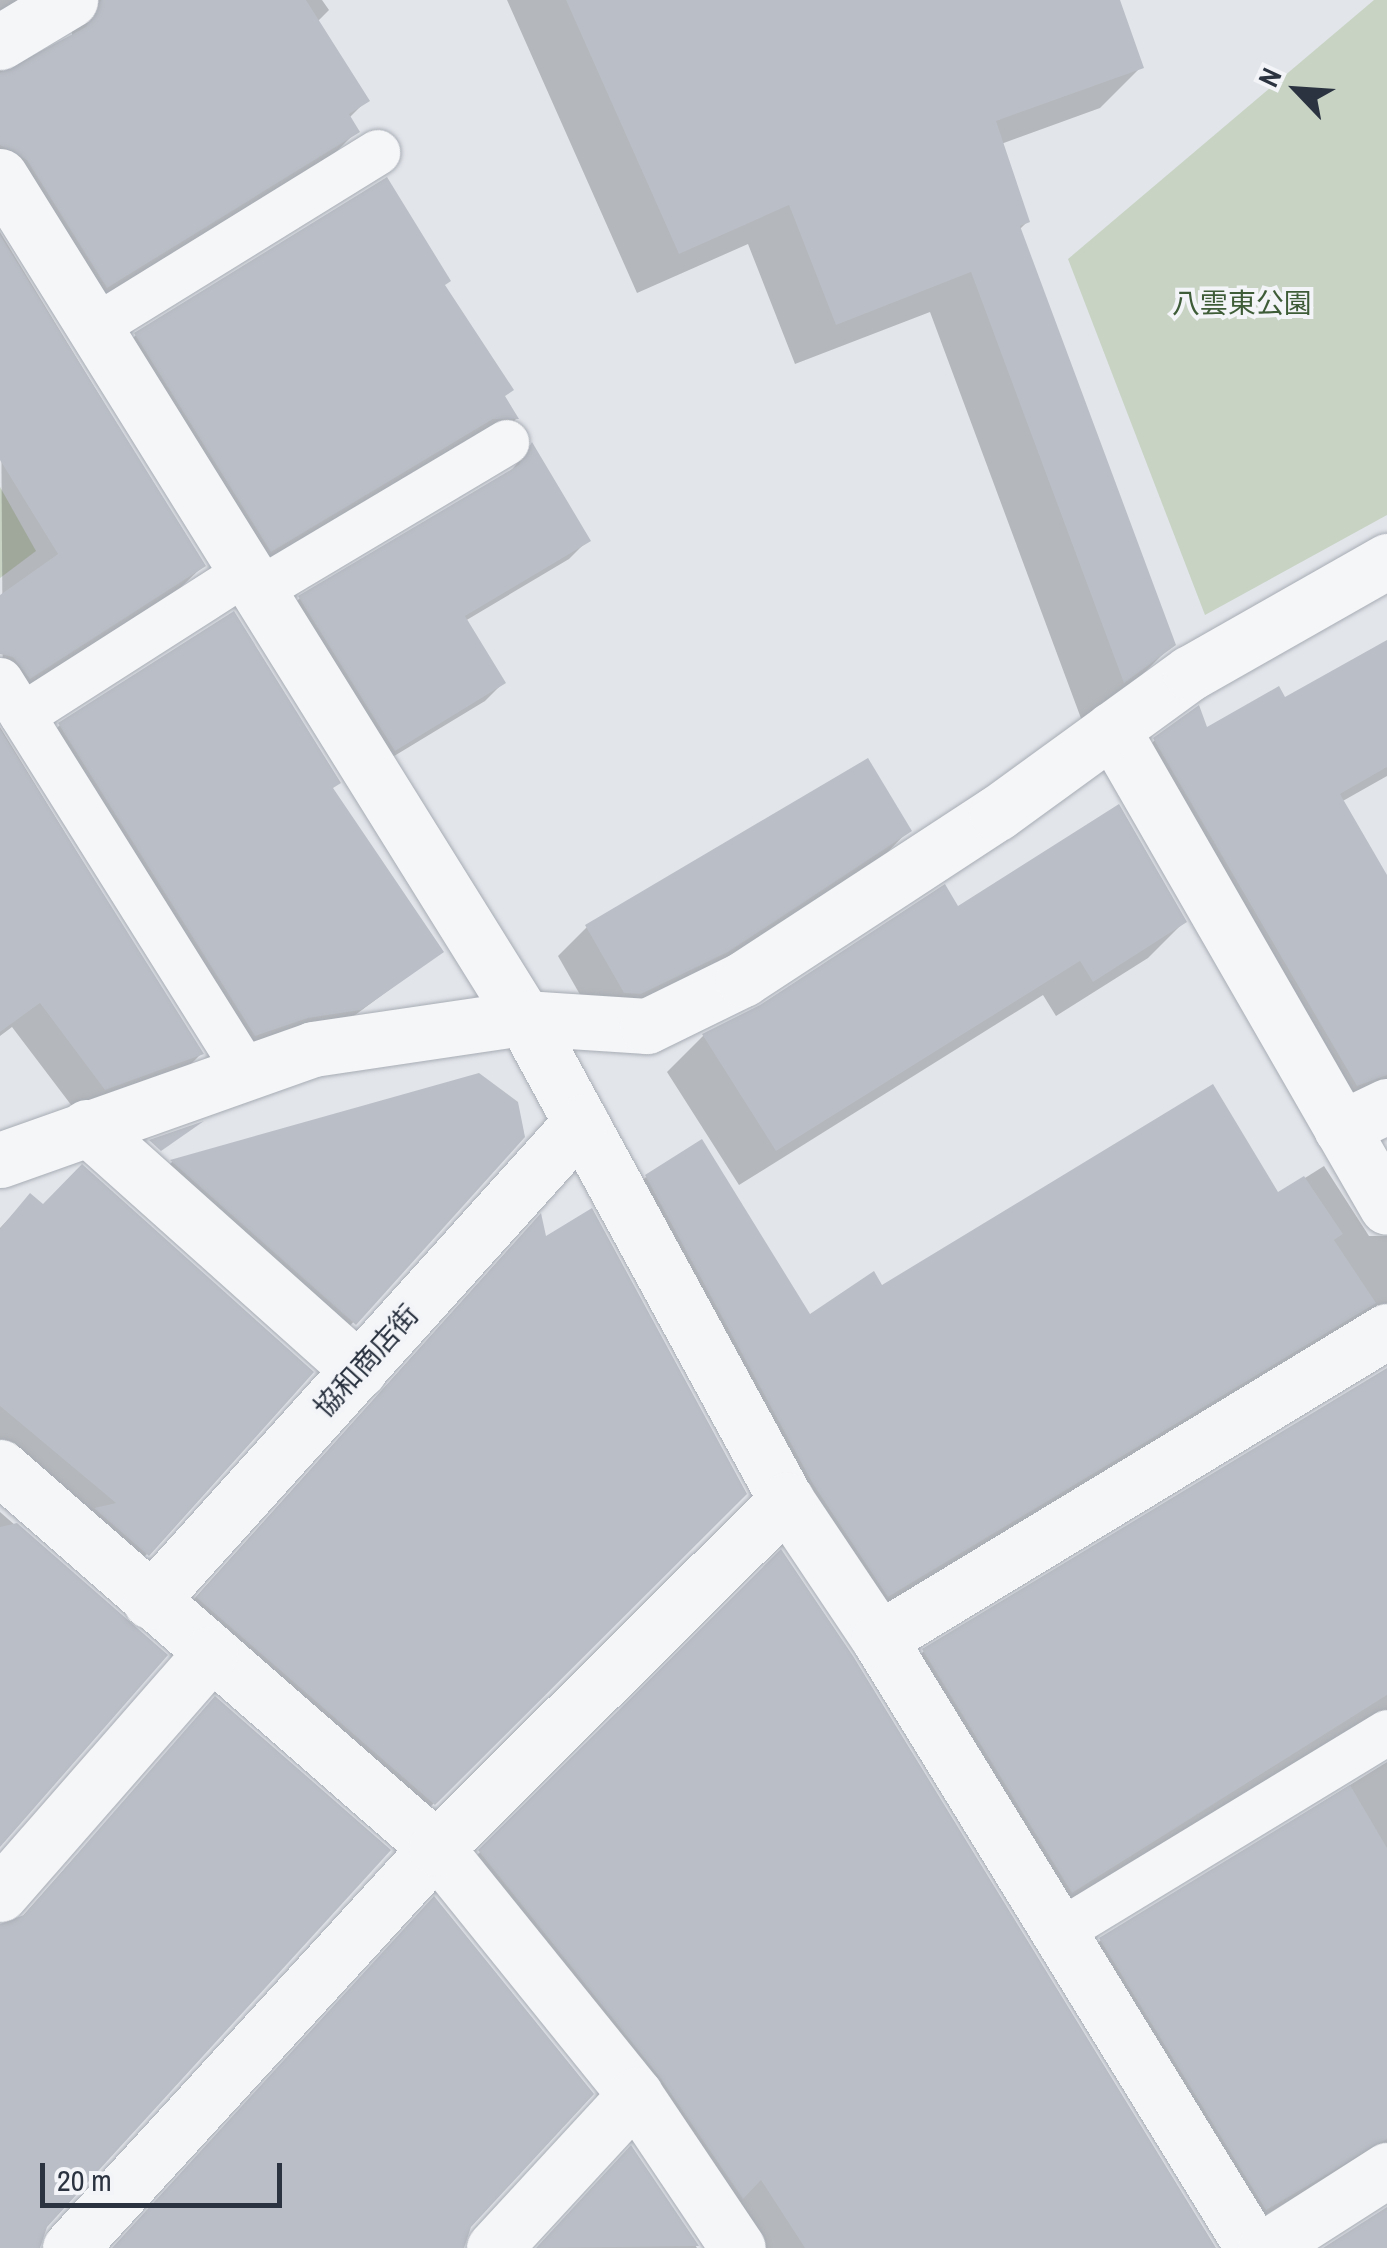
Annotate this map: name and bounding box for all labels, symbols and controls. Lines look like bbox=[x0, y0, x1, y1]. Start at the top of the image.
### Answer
north arrow bbox=[1247, 40, 1347, 140]
text: N bbox=[1249, 62, 1291, 93]
park label: 八雲東公園 bbox=[1172, 286, 1312, 320]
street label: 協和商店街 bbox=[307, 1298, 425, 1424]
scale bar bbox=[45, 2143, 288, 2205]
text: 20 m bbox=[57, 2160, 112, 2200]

